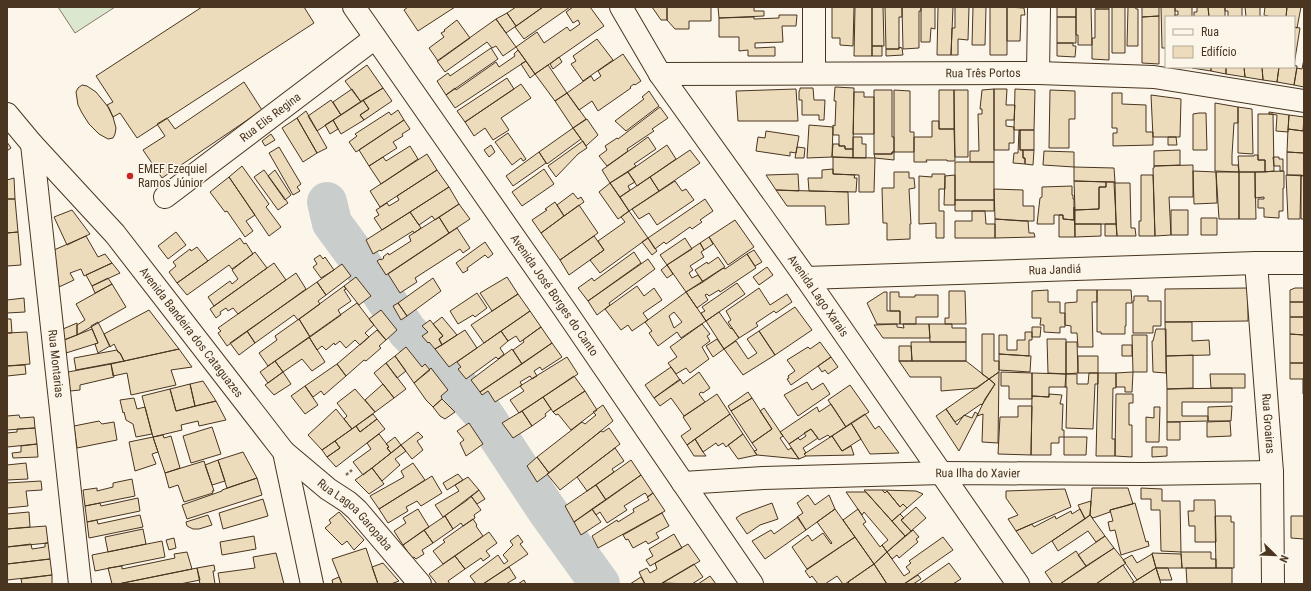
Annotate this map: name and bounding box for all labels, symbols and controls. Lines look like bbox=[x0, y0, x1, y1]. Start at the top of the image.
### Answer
legend bbox=[1165, 16, 1295, 68]
text: Rua bbox=[1201, 25, 1219, 39]
text: Edifício bbox=[1201, 45, 1237, 59]
street label: Rua Três Portos bbox=[945, 66, 1021, 80]
street label: Rua Elis Regina bbox=[237, 90, 304, 145]
place label: EMEF Ezequiel Ramos Júnior bbox=[138, 162, 207, 190]
marker: EMEF Ezequiel Ramos Júnior bbox=[125, 171, 135, 181]
street label: Avenida José Borges do Canto bbox=[508, 232, 601, 359]
street label: Avenida Lago Xarais bbox=[785, 252, 852, 339]
street label: Rua Jandiá bbox=[1028, 262, 1082, 278]
street label: Avenida Bandeira dos Cataguazes bbox=[137, 265, 246, 400]
street label: Rua Montarias bbox=[45, 329, 67, 399]
street label: Rua Groairas bbox=[1259, 393, 1278, 454]
street label: Rua Ilha do Xavier bbox=[935, 466, 1021, 480]
street label: Rua Lagoa Garopaba bbox=[315, 476, 395, 553]
north arrow bbox=[1255, 535, 1295, 575]
text: N bbox=[1276, 553, 1291, 565]

